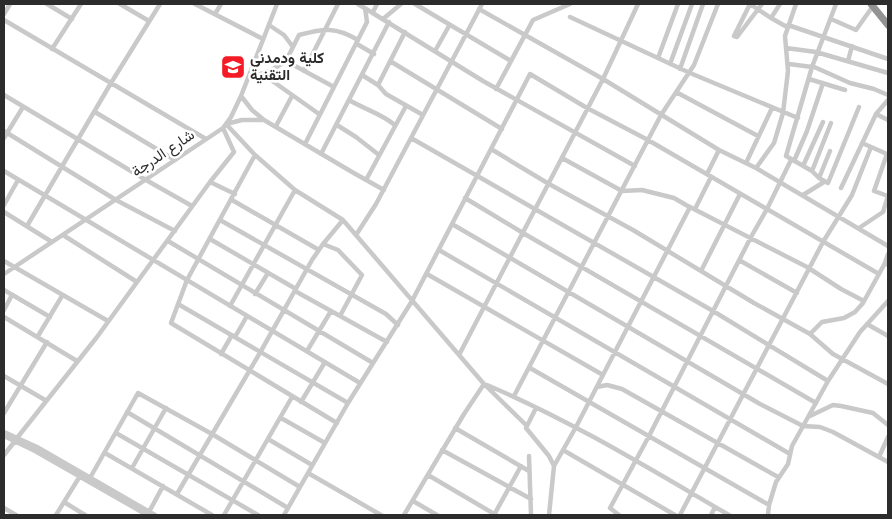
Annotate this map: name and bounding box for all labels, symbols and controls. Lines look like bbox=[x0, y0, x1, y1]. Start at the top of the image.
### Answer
place label: كلية ودمدني التقنية bbox=[250, 48, 324, 84]
school or university icon: كلية ودمدني التقنية bbox=[220, 54, 246, 80]
street label: شارع الدرجة bbox=[128, 125, 199, 182]

